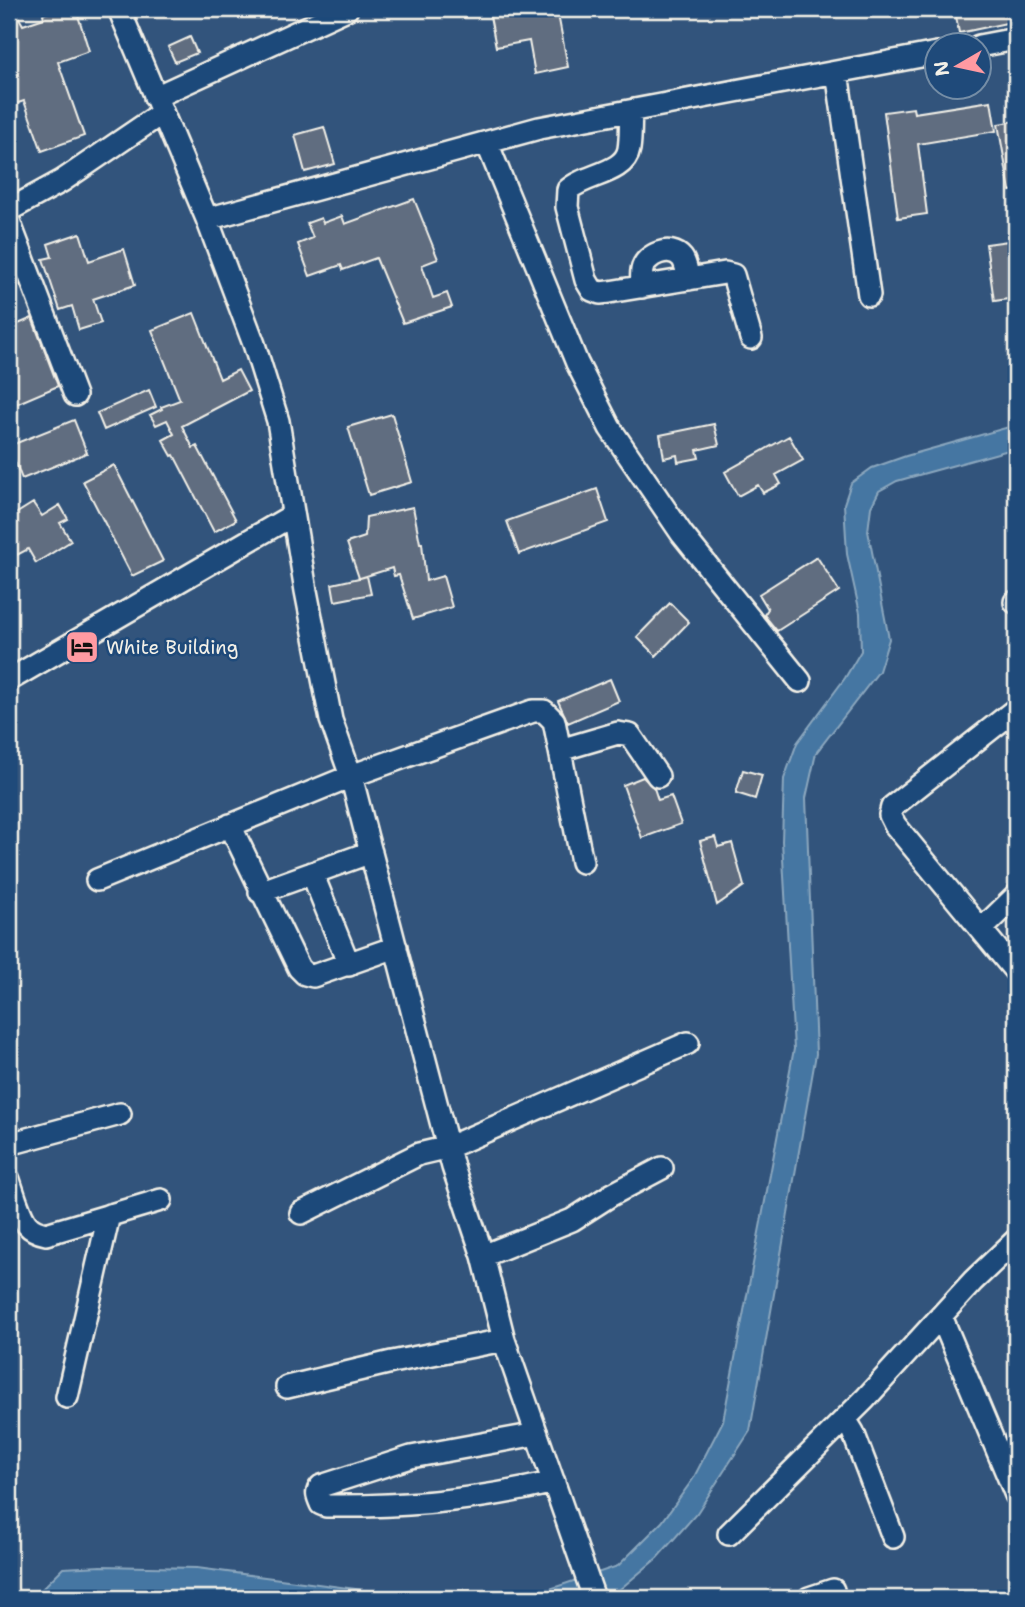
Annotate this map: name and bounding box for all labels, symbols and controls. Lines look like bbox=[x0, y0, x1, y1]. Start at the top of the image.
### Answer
north arrow bbox=[923, 32, 993, 102]
text: N bbox=[928, 59, 955, 78]
hotel icon: White Building bbox=[63, 628, 101, 666]
place label: White Building bbox=[106, 635, 238, 660]

